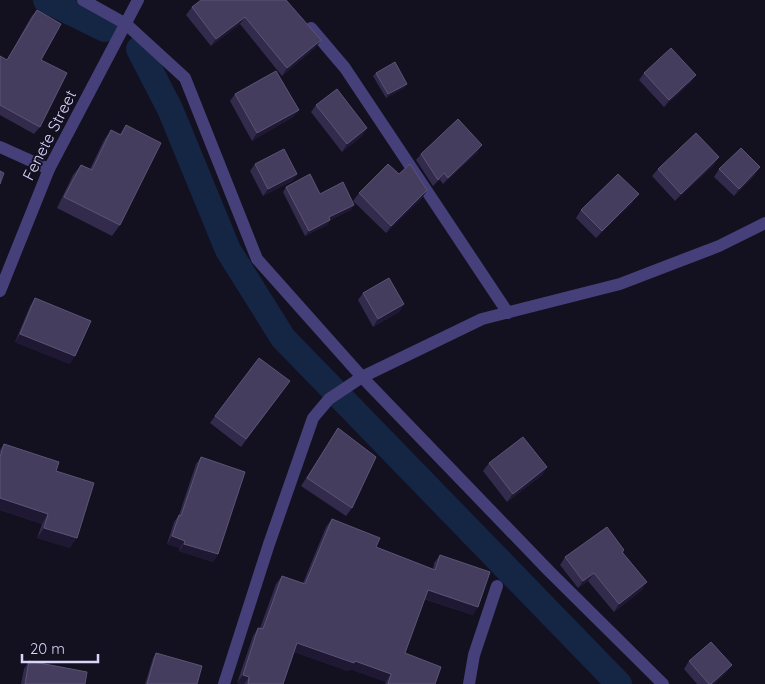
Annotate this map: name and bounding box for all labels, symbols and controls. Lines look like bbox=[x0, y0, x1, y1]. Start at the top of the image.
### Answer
street label: Fenete Street bbox=[18, 87, 80, 183]
scale bar bbox=[22, 632, 99, 664]
text: 20 m bbox=[30, 639, 65, 658]

